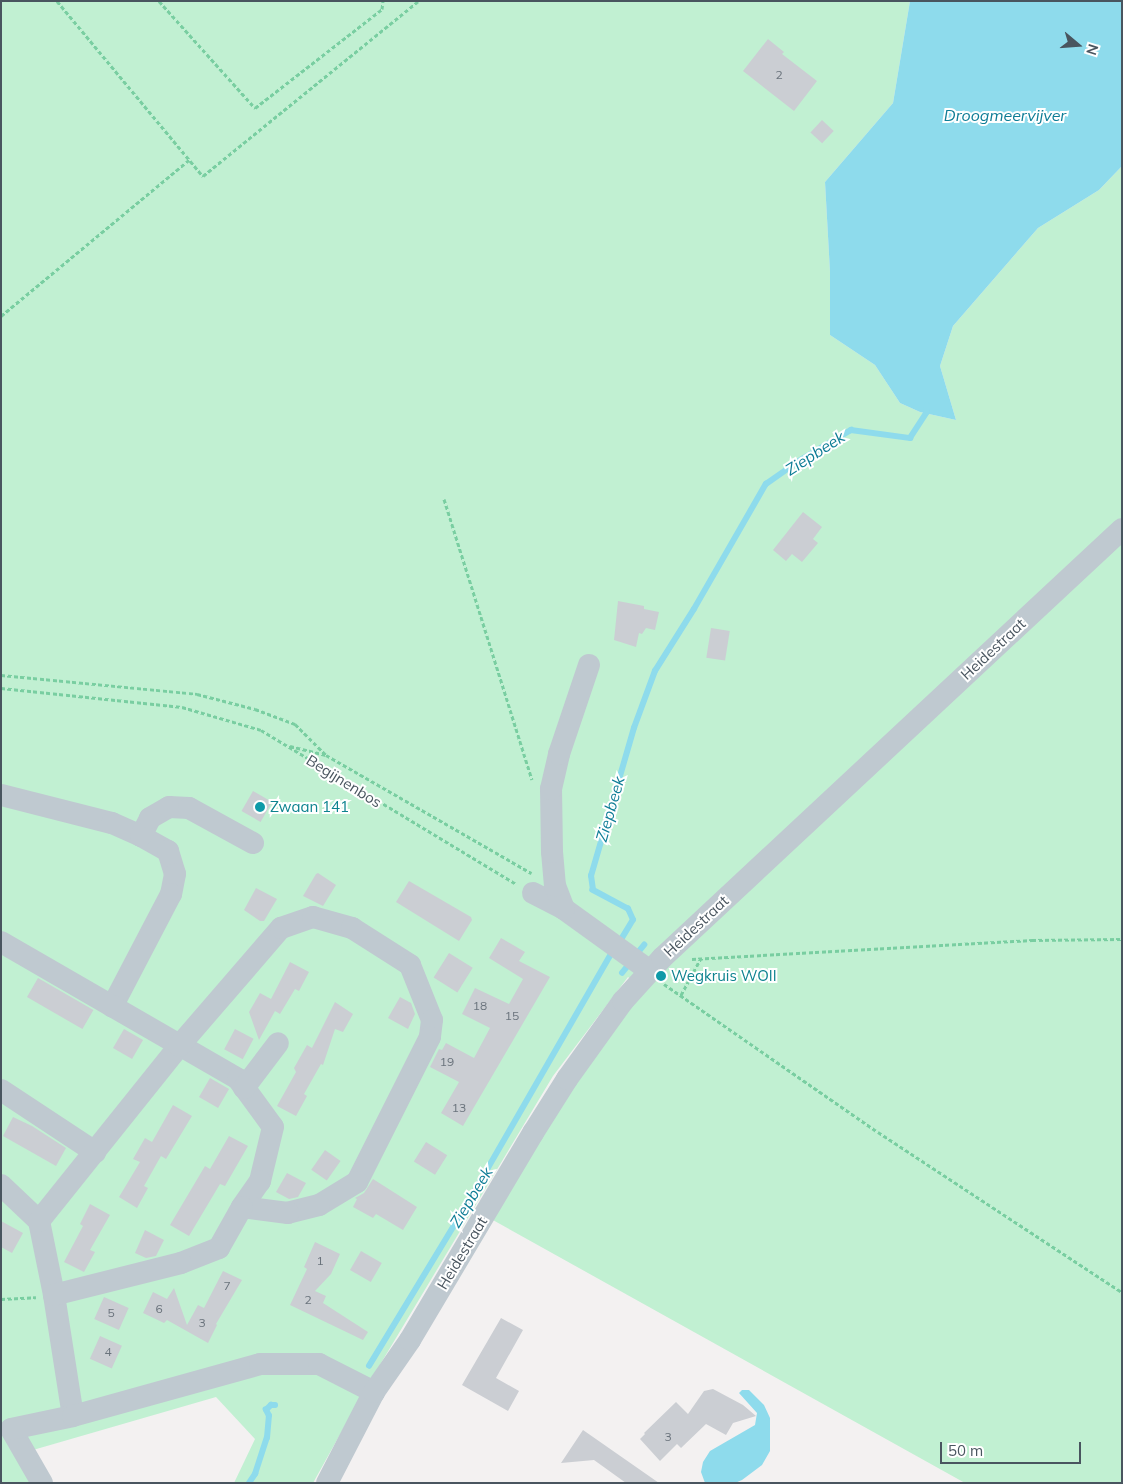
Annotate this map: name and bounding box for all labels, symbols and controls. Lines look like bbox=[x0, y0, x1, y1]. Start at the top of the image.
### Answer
north arrow bbox=[1053, 20, 1103, 70]
text: N bbox=[1082, 42, 1102, 57]
house number: 2 bbox=[775, 68, 783, 82]
water label: Droogmeervijver bbox=[944, 105, 1066, 125]
water label: Ziepbeek bbox=[782, 427, 848, 479]
street label: Heidestraat bbox=[957, 615, 1029, 683]
street label: Begijnenbos bbox=[303, 751, 385, 811]
water label: Ziepbeek bbox=[592, 774, 628, 844]
place label: Zwaan 141 bbox=[270, 798, 349, 816]
marker: Zwaan 141 bbox=[254, 801, 266, 813]
street label: Heidestraat bbox=[660, 892, 732, 960]
place label: Wegkruis WOII bbox=[671, 967, 777, 985]
marker: Wegkruis WOII bbox=[655, 970, 667, 982]
house number: 18 bbox=[473, 999, 487, 1013]
house number: 15 bbox=[505, 1009, 519, 1023]
house number: 19 bbox=[440, 1055, 454, 1069]
house number: 13 bbox=[452, 1101, 466, 1115]
water label: Ziepbeek bbox=[446, 1163, 496, 1231]
street label: Heidestraat bbox=[433, 1213, 491, 1293]
house number: 1 bbox=[316, 1254, 324, 1268]
house number: 7 bbox=[223, 1279, 231, 1293]
house number: 2 bbox=[304, 1293, 312, 1307]
house number: 6 bbox=[155, 1302, 163, 1316]
house number: 5 bbox=[107, 1306, 115, 1320]
house number: 3 bbox=[198, 1316, 206, 1330]
house number: 4 bbox=[104, 1345, 112, 1359]
house number: 3 bbox=[664, 1430, 672, 1444]
scale bar bbox=[943, 1432, 1084, 1464]
text: 50 m bbox=[948, 1441, 983, 1460]

